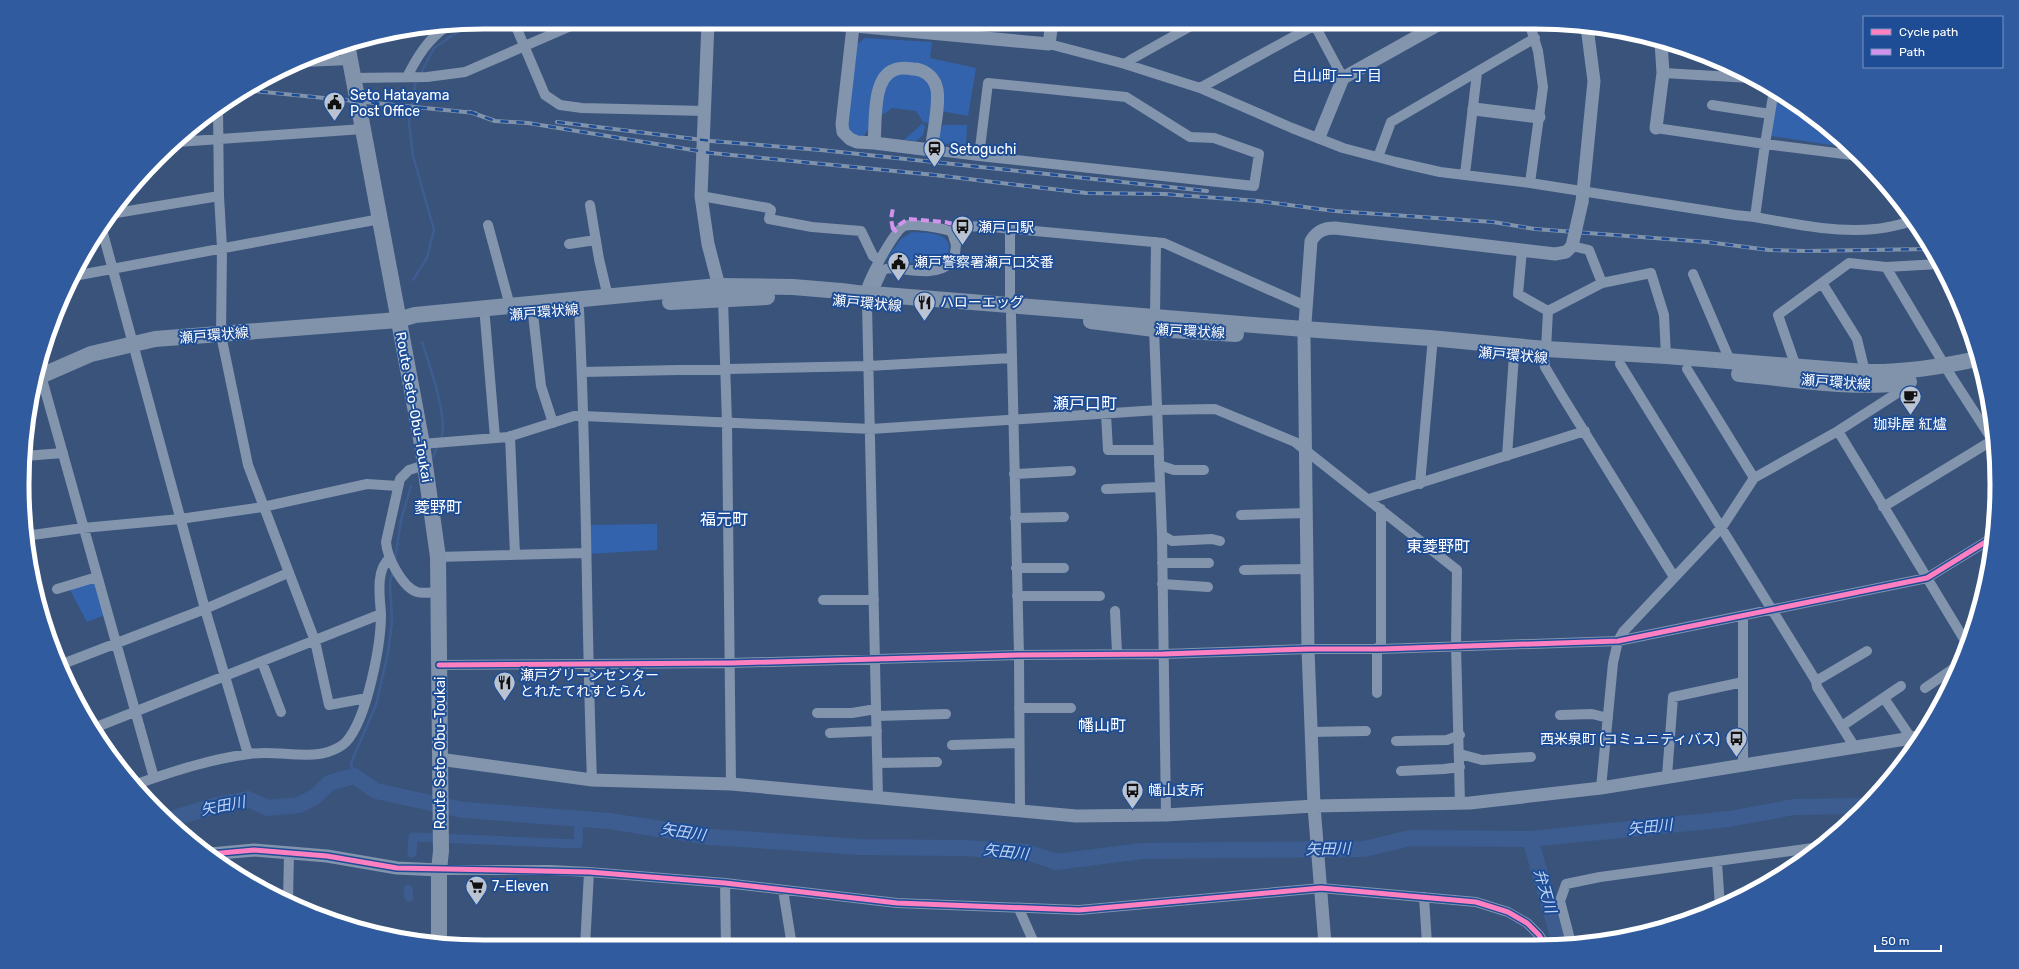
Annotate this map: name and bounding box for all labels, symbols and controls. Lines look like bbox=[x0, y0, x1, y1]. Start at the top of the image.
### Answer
legend bbox=[1863, 16, 2003, 68]
text: Cycle path bbox=[1899, 25, 1958, 39]
text: Path bbox=[1899, 45, 1925, 59]
district label: 白山町一丁目 bbox=[1292, 67, 1382, 85]
place label: Seto Hatayama Post Office bbox=[350, 87, 450, 120]
public building icon: Seto Hatayama Post Office bbox=[322, 90, 348, 123]
station icon: Setoguchi bbox=[921, 136, 947, 169]
place label: Setoguchi bbox=[950, 141, 1016, 158]
bus stop icon: 瀬戸口駅 bbox=[950, 214, 976, 247]
place label: 瀬戸口駅 bbox=[978, 219, 1034, 236]
public building icon: 瀬戸警察署瀬戸口交番 bbox=[885, 249, 911, 282]
place label: 瀬戸警察署瀬戸口交番 bbox=[914, 254, 1054, 271]
restaurant icon: ハローエッグ bbox=[911, 289, 937, 322]
street label: 瀬戸環状線 bbox=[831, 292, 903, 315]
place label: ハローエッグ bbox=[940, 294, 1024, 311]
street label: 瀬戸環状線 bbox=[508, 301, 580, 324]
street label: 瀬戸環状線 bbox=[1155, 321, 1225, 342]
street label: 瀬戸環状線 bbox=[178, 324, 250, 347]
street label: Route Seto-Obu-Toukai bbox=[392, 330, 435, 484]
street label: 瀬戸環状線 bbox=[1477, 344, 1549, 367]
street label: 瀬戸環状線 bbox=[1800, 372, 1871, 393]
cafe icon: 珈琲屋 紅爐 bbox=[1897, 383, 1923, 416]
district label: 瀬戸口町 bbox=[1053, 394, 1117, 413]
place label: 珈琲屋 紅爐 bbox=[1873, 416, 1947, 433]
district label: 菱野町 bbox=[414, 498, 462, 517]
district label: 福元町 bbox=[700, 510, 748, 529]
district label: 東菱野町 bbox=[1406, 537, 1470, 556]
place label: 瀬戸グリーンセンター とれたてれすとらん bbox=[520, 667, 659, 700]
restaurant icon: 瀬戸グリーンセンター とれたてれすとらん bbox=[491, 670, 517, 703]
street label: Route Seto-Obu-Toukai bbox=[432, 677, 449, 829]
district label: 幡山町 bbox=[1078, 716, 1126, 735]
bus stop icon: 西米泉町 (コミュニティバス) bbox=[1723, 726, 1749, 759]
place label: 西米泉町 (コミュニティバス) bbox=[1540, 731, 1720, 748]
bus stop icon: 幡山支所 bbox=[1119, 777, 1145, 810]
place label: 幡山支所 bbox=[1148, 782, 1204, 799]
water label: 矢田川 bbox=[199, 792, 249, 819]
water label: 矢田川 bbox=[1627, 815, 1675, 838]
water label: 矢田川 bbox=[659, 820, 709, 845]
water label: 矢田川 bbox=[1305, 840, 1353, 858]
water label: 矢田川 bbox=[983, 841, 1031, 864]
water label: 弁天川 bbox=[1530, 867, 1560, 917]
supermarket icon: 7-Eleven bbox=[463, 873, 489, 906]
place label: 7-Eleven bbox=[492, 878, 549, 895]
scale bar bbox=[1875, 927, 1941, 953]
text: 50 m bbox=[1881, 934, 1909, 948]

